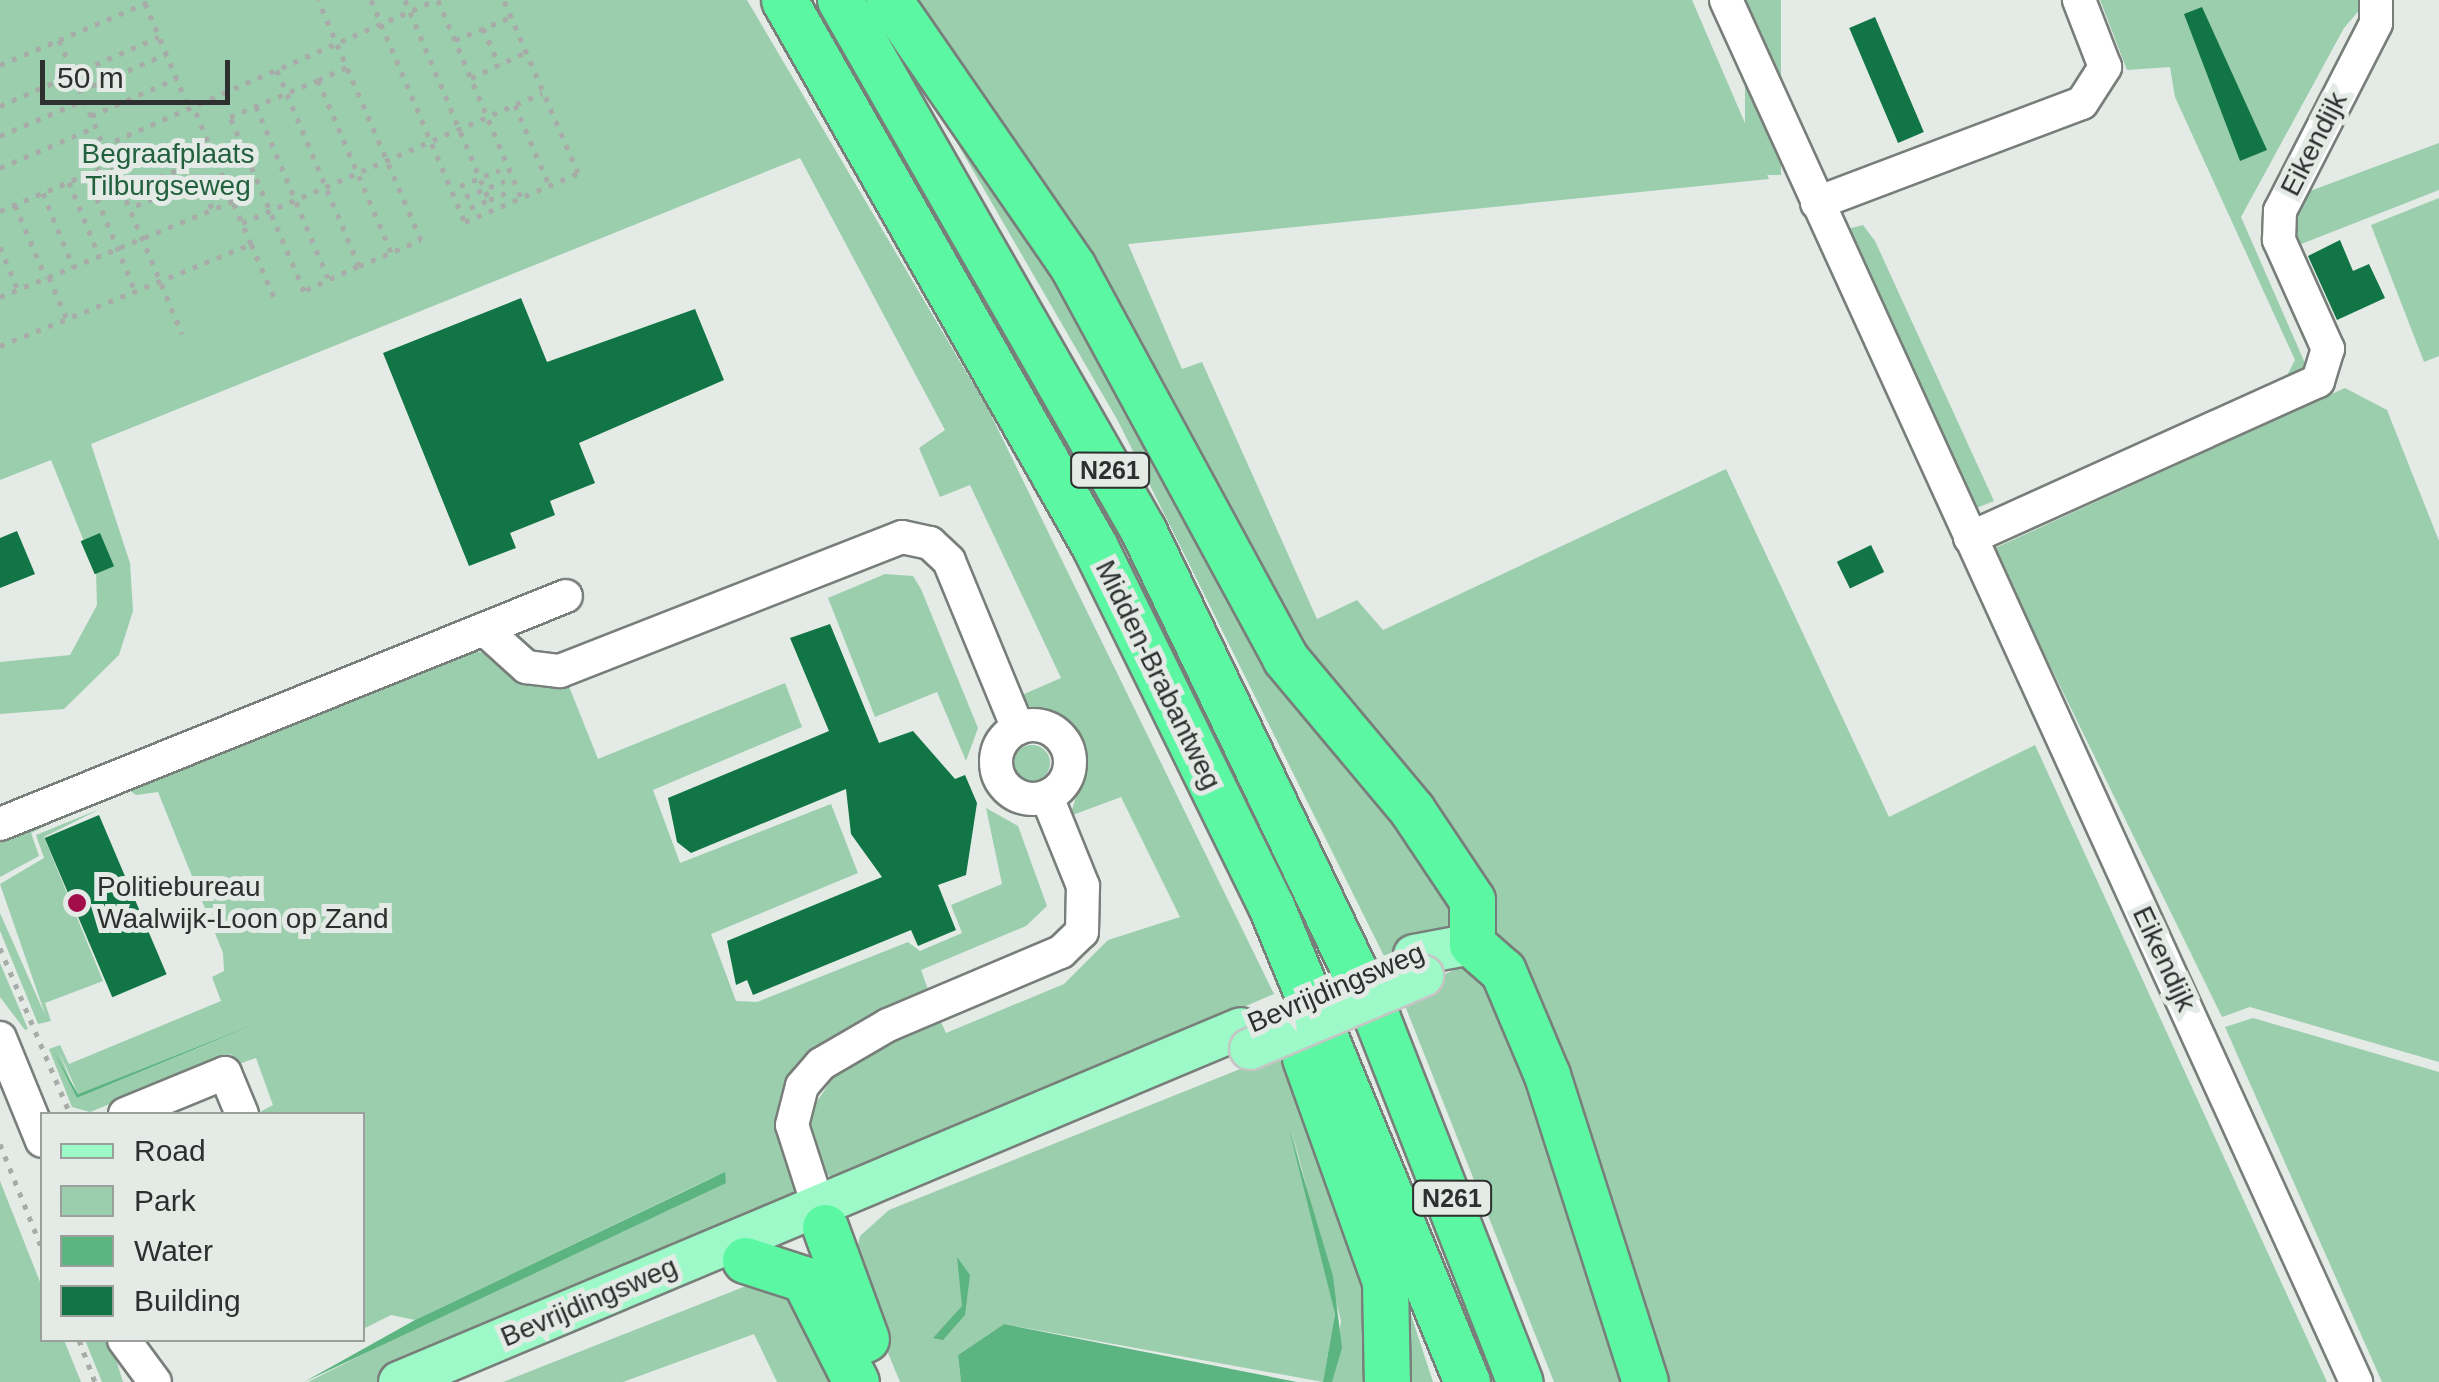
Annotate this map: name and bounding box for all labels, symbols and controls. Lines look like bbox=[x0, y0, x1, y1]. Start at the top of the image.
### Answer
scale bar bbox=[45, 40, 235, 102]
text: 50 m bbox=[57, 61, 124, 94]
street label: Eikendijk bbox=[2274, 86, 2354, 202]
park label: Begraafplaats Tilburgseweg bbox=[82, 137, 254, 203]
road number: N261 bbox=[1070, 450, 1150, 490]
street label: Midden-Brabantweg bbox=[1088, 555, 1228, 795]
place label: Politiebureau Waalwijk-Loon op Zand bbox=[97, 870, 389, 936]
marker: Politiebureau Waalwijk-Loon op Zand bbox=[66, 892, 88, 914]
street label: Eikendijk bbox=[2125, 901, 2203, 1017]
street label: Bevrijdingsweg bbox=[1243, 936, 1429, 1040]
legend bbox=[40, 1112, 365, 1342]
text: Road bbox=[134, 1134, 206, 1167]
road number: N261 bbox=[1412, 1178, 1492, 1218]
text: Park bbox=[134, 1184, 196, 1217]
text: Water bbox=[134, 1234, 213, 1267]
street label: Bevrijdingsweg bbox=[496, 1250, 682, 1354]
text: Building bbox=[134, 1284, 241, 1317]

